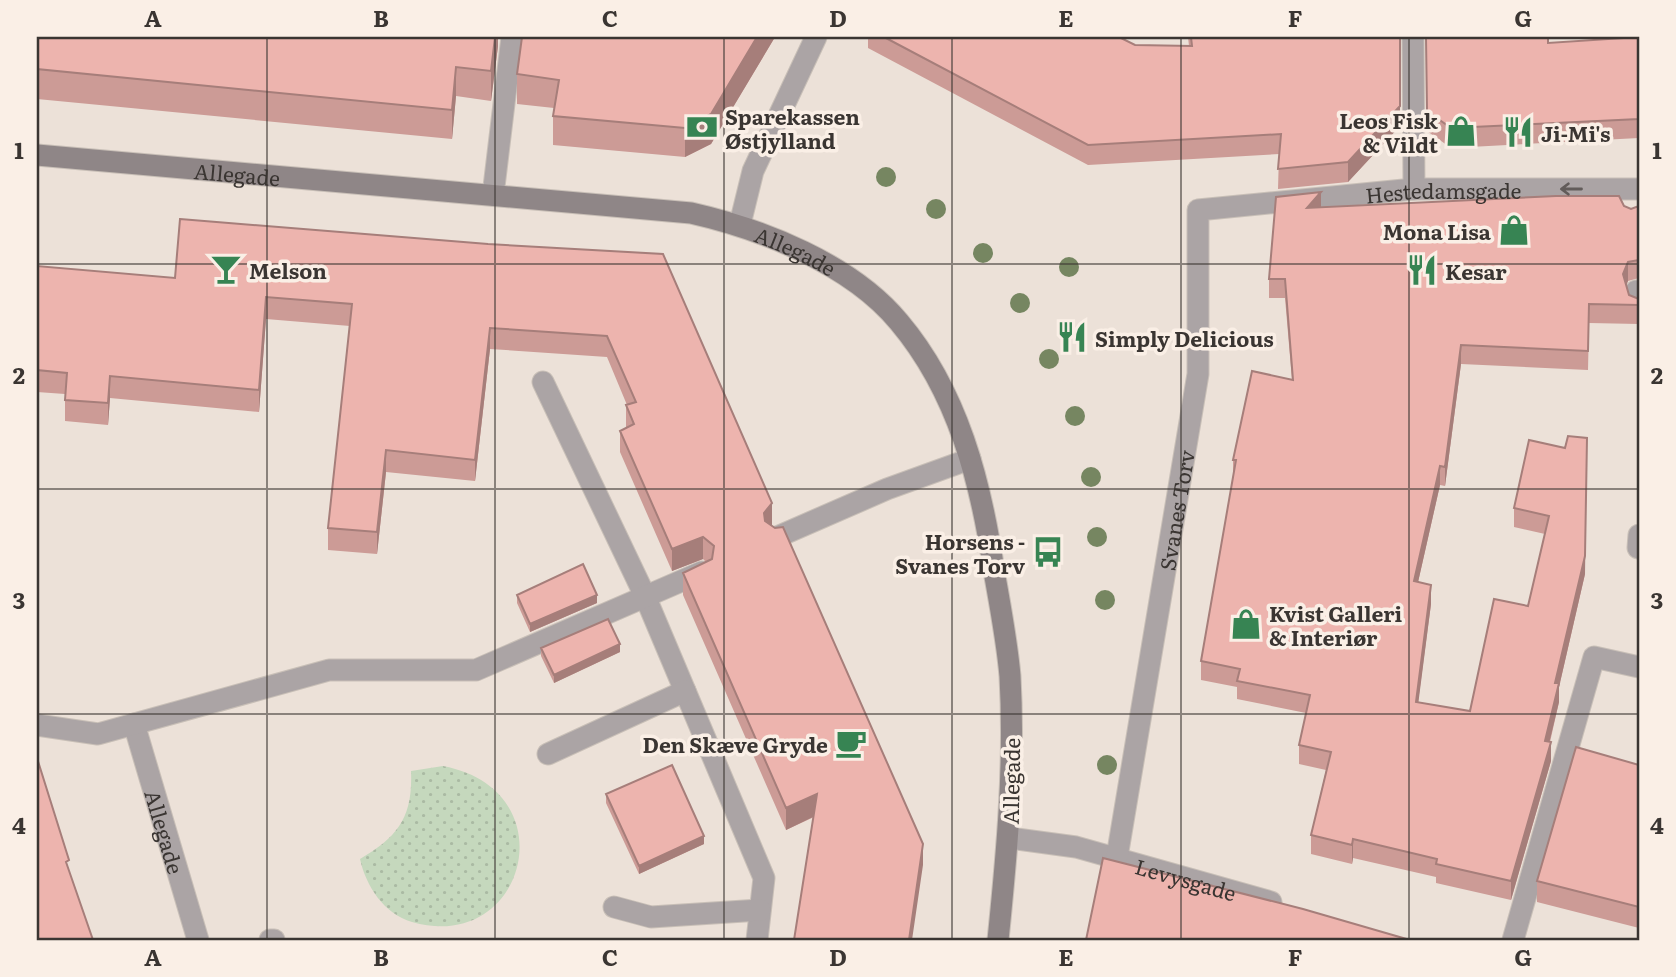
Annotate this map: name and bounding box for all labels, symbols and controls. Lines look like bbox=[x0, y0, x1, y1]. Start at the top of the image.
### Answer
text: A bbox=[144, 0, 162, 34]
text: B bbox=[373, 0, 389, 34]
text: C bbox=[602, 0, 618, 34]
text: D bbox=[829, 0, 847, 34]
text: E bbox=[1058, 0, 1074, 34]
text: F bbox=[1288, 0, 1303, 34]
text: G bbox=[1514, 0, 1532, 34]
place label: Sparekassen Østjylland bbox=[725, 100, 860, 155]
place label: Leos Fisk & Vildt bbox=[1339, 104, 1439, 159]
bank icon: Sparekassen Østjylland bbox=[685, 110, 719, 144]
shop icon: Leos Fisk & Vildt bbox=[1444, 114, 1478, 148]
restaurant icon: Ji-Mi's bbox=[1501, 115, 1535, 149]
place label: Ji-Mi's bbox=[1541, 117, 1611, 148]
text: 1 bbox=[14, 132, 24, 166]
text: 1 bbox=[1652, 132, 1662, 166]
street label: Allegade bbox=[193, 153, 282, 192]
street label: Hestedamsgade bbox=[1364, 174, 1522, 209]
one-way arrow bbox=[1560, 182, 1583, 196]
shop icon: Mona Lisa bbox=[1497, 213, 1531, 247]
place label: Mona Lisa bbox=[1383, 215, 1492, 246]
street label: Allegade bbox=[751, 217, 843, 282]
bar icon: Melson bbox=[209, 252, 243, 286]
restaurant icon: Kesar bbox=[1405, 253, 1439, 287]
place label: Melson bbox=[249, 254, 327, 285]
place label: Kesar bbox=[1445, 255, 1507, 286]
restaurant icon: Simply Delicious bbox=[1055, 320, 1089, 354]
place label: Simply Delicious bbox=[1095, 322, 1274, 353]
text: 2 bbox=[13, 357, 25, 391]
text: 2 bbox=[1651, 357, 1663, 391]
street label: Svanes Torv bbox=[1150, 447, 1201, 573]
place label: Horsens - Svanes Torv bbox=[895, 525, 1025, 580]
bus stop icon: Horsens - Svanes Torv bbox=[1031, 535, 1065, 569]
text: 3 bbox=[13, 582, 25, 616]
text: 3 bbox=[1651, 582, 1663, 616]
place label: Kvist Galleri & Interiør bbox=[1269, 597, 1403, 652]
shop icon: Kvist Galleri & Interiør bbox=[1229, 607, 1263, 641]
cafe icon: Den Skæve Gryde bbox=[834, 726, 868, 760]
place label: Den Skæve Gryde bbox=[643, 728, 828, 759]
street label: Allegade bbox=[994, 737, 1026, 824]
street label: Allegade bbox=[139, 786, 193, 877]
text: 4 bbox=[12, 807, 26, 841]
text: 4 bbox=[1650, 807, 1664, 841]
street label: Levysgade bbox=[1132, 849, 1240, 907]
text: A bbox=[144, 939, 162, 973]
text: B bbox=[373, 939, 389, 973]
text: C bbox=[602, 939, 618, 973]
text: D bbox=[829, 939, 847, 973]
text: E bbox=[1058, 939, 1074, 973]
text: F bbox=[1288, 939, 1303, 973]
text: G bbox=[1514, 939, 1532, 973]

